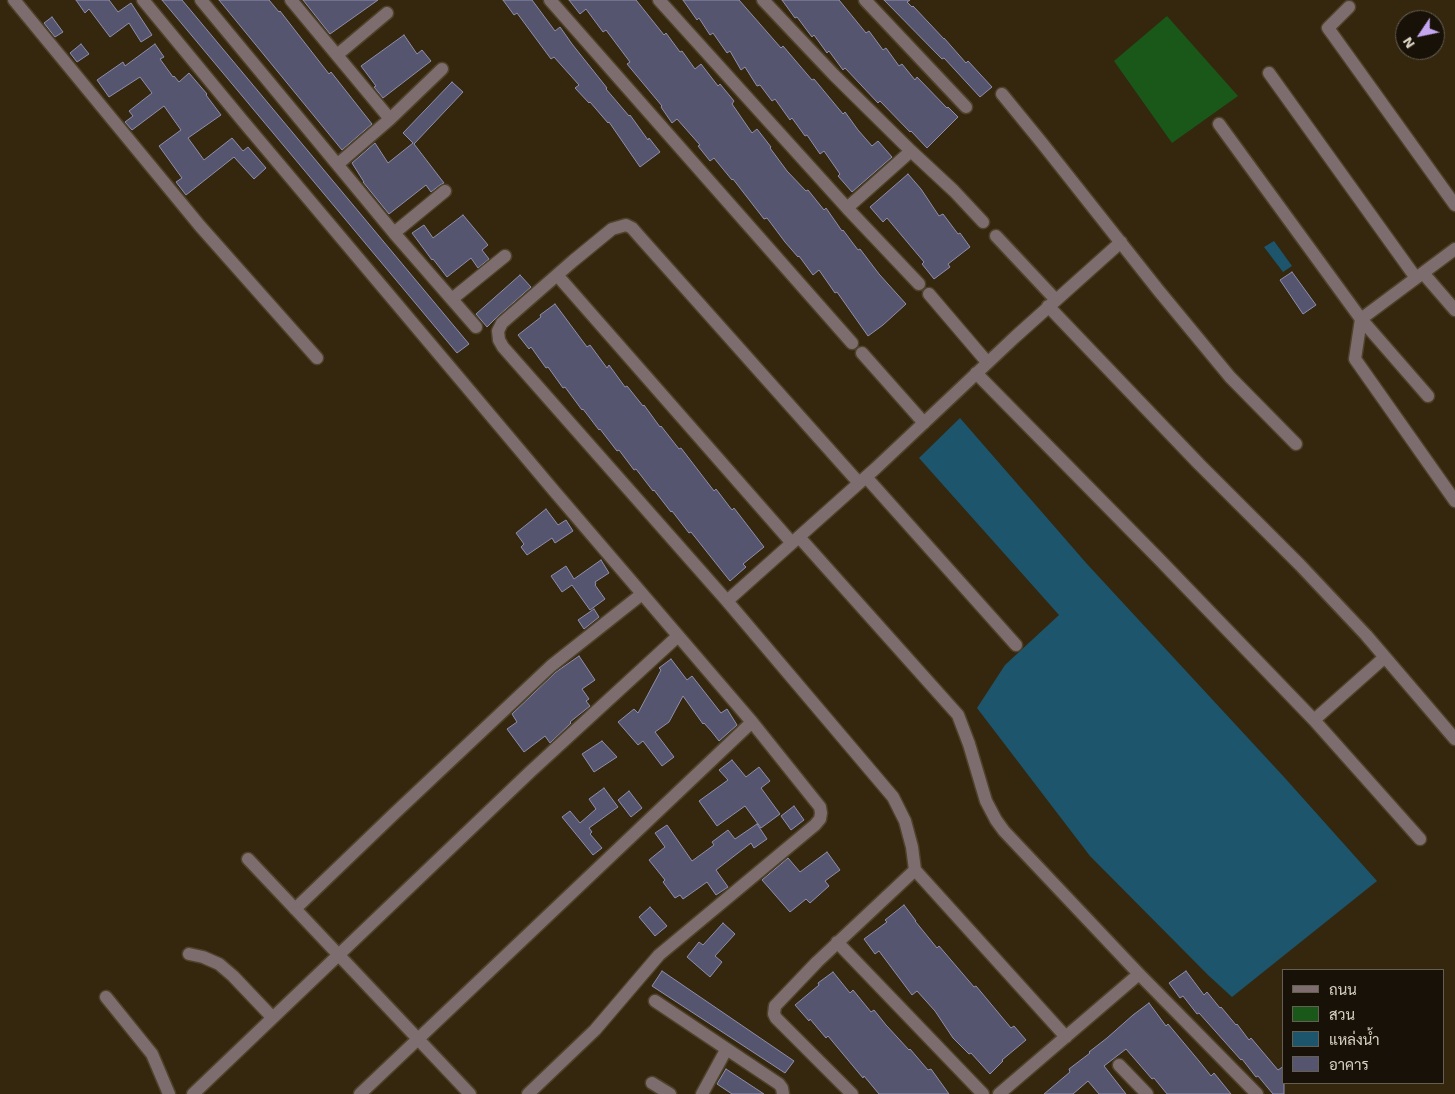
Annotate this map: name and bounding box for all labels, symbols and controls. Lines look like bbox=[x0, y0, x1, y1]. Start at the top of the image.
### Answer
north arrow bbox=[1395, 10, 1445, 60]
text: N bbox=[1399, 34, 1418, 52]
legend bbox=[1282, 969, 1445, 1084]
text: ถนน bbox=[1329, 981, 1357, 999]
text: สวน bbox=[1329, 1006, 1355, 1024]
text: แหล่งน้ำ bbox=[1329, 1031, 1380, 1049]
text: อาคาร bbox=[1329, 1056, 1369, 1074]

